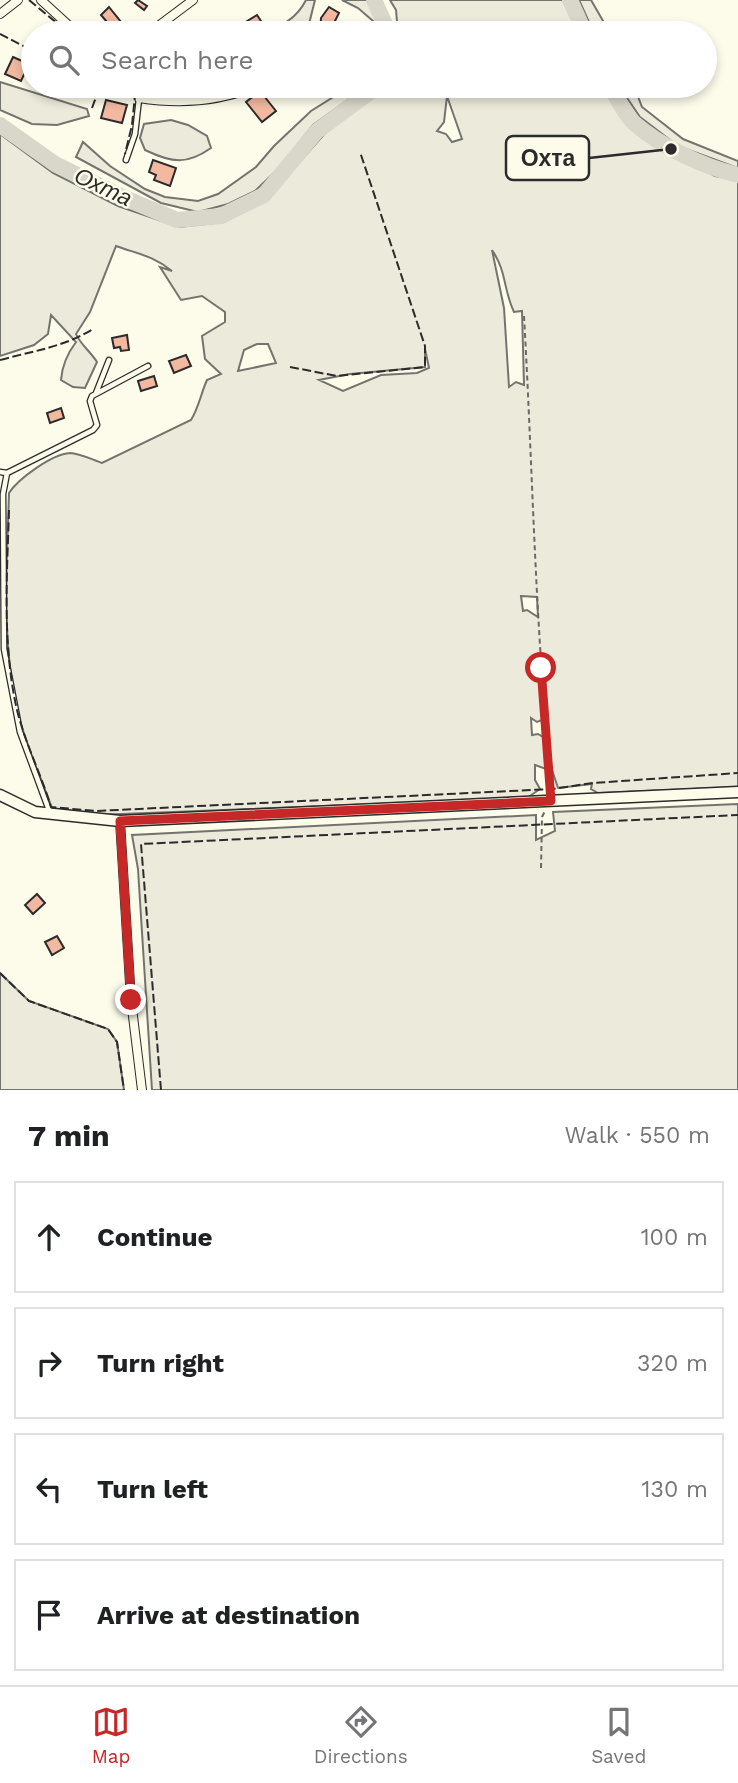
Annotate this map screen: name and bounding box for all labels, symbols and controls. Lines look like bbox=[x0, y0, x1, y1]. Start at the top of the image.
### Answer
search box bbox=[21, 21, 717, 98]
icon: search bbox=[45, 41, 83, 79]
text: Search here bbox=[101, 45, 253, 75]
callout: Охта bbox=[506, 136, 589, 180]
text: Охта bbox=[521, 145, 576, 172]
water label: Охта bbox=[70, 162, 136, 212]
route start bbox=[525, 652, 556, 683]
route end bbox=[115, 984, 146, 1015]
text: 7 min bbox=[28, 1118, 110, 1153]
text: Walk · 550 m bbox=[565, 1122, 710, 1149]
icon: ahead bbox=[30, 1218, 68, 1256]
text: Continue bbox=[97, 1222, 213, 1252]
text: 100 m bbox=[641, 1224, 708, 1251]
icon: right bbox=[30, 1344, 68, 1382]
text: Turn right bbox=[97, 1348, 224, 1378]
text: 320 m bbox=[637, 1350, 708, 1377]
icon: left bbox=[30, 1470, 68, 1508]
text: Turn left bbox=[97, 1474, 208, 1504]
text: 130 m bbox=[642, 1476, 708, 1503]
icon: arrive bbox=[30, 1596, 68, 1634]
text: Arrive at destination bbox=[97, 1600, 360, 1630]
tab: Map bbox=[92, 1703, 130, 1768]
tab: Directions bbox=[314, 1703, 408, 1768]
tab: Saved bbox=[591, 1703, 646, 1768]

